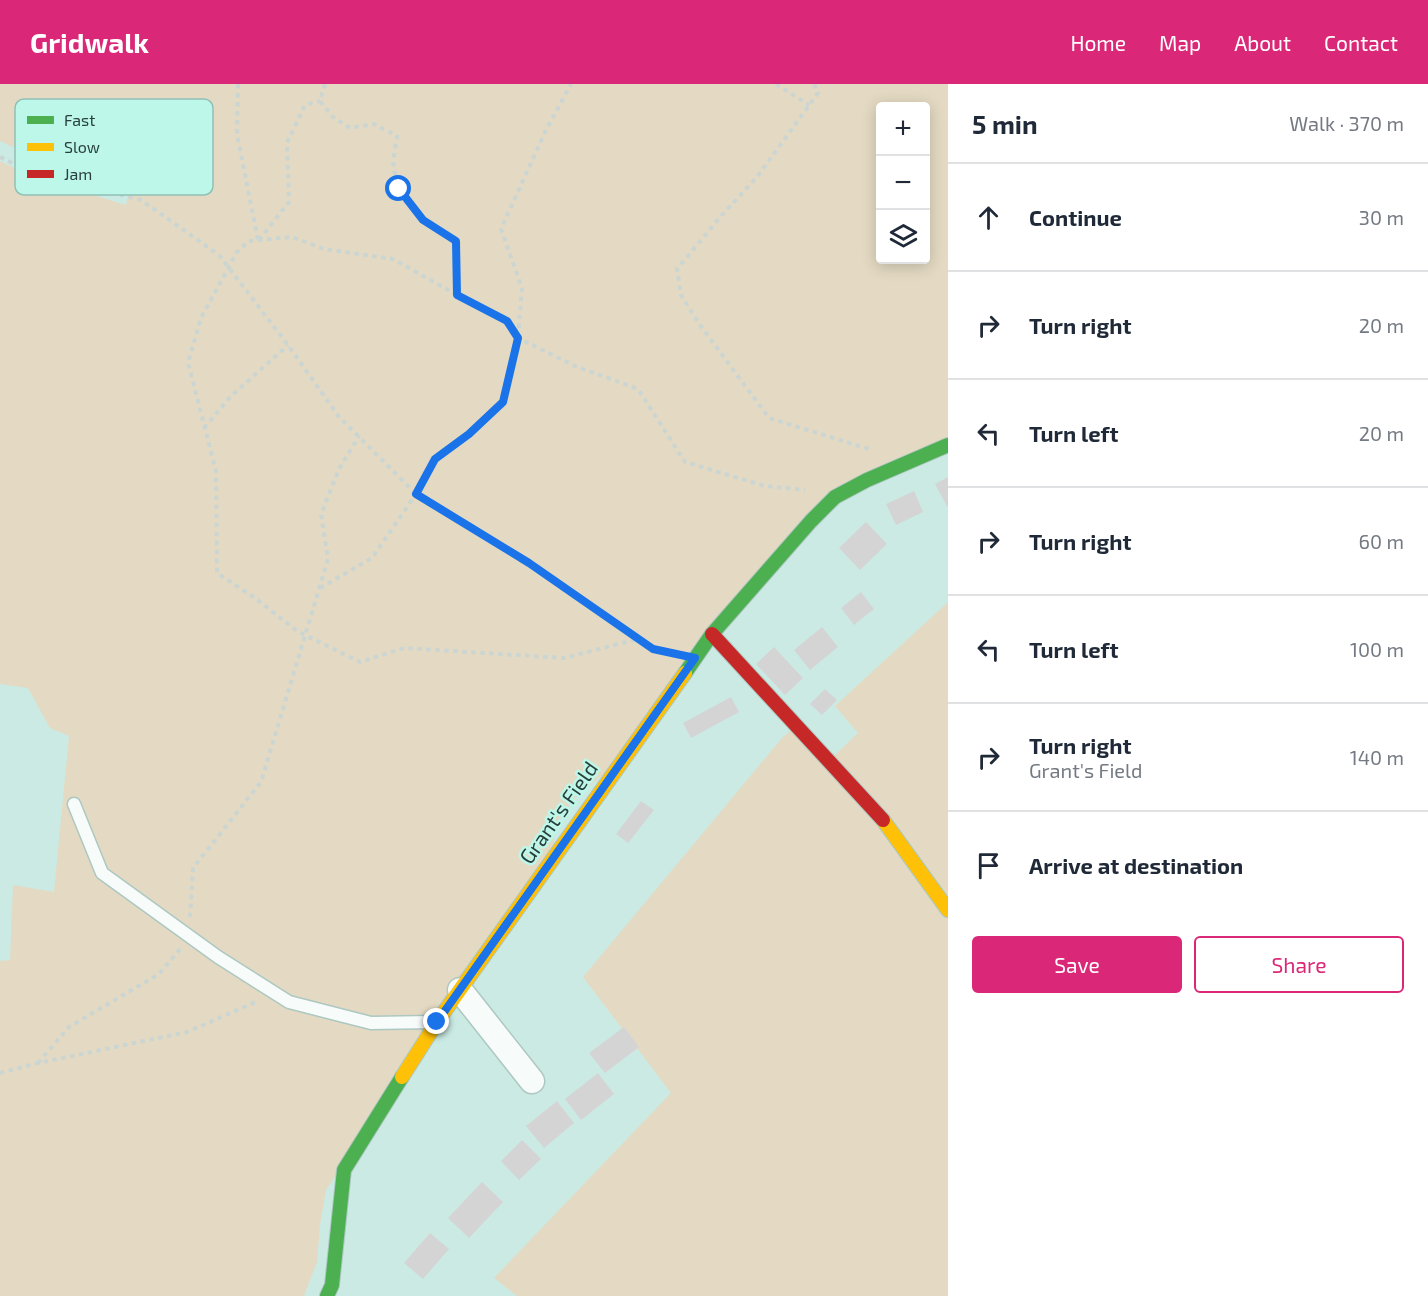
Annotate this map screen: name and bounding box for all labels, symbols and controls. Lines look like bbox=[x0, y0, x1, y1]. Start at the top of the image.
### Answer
text: Gridwalk bbox=[30, 25, 149, 59]
text: Home bbox=[1070, 30, 1126, 55]
text: Map bbox=[1159, 30, 1201, 55]
text: About bbox=[1234, 30, 1291, 55]
text: Contact bbox=[1324, 30, 1398, 55]
legend bbox=[15, 99, 213, 195]
map controls bbox=[876, 102, 930, 264]
button: + bbox=[876, 102, 930, 156]
text: 5 min bbox=[972, 108, 1038, 139]
text: Fast bbox=[64, 110, 95, 129]
text: Walk · 370 m bbox=[1289, 111, 1404, 135]
text: Slow bbox=[64, 137, 100, 156]
button: − bbox=[876, 156, 930, 210]
text: Jam bbox=[64, 164, 92, 183]
route start bbox=[385, 175, 411, 201]
icon: ahead bbox=[972, 201, 1005, 234]
text: Continue bbox=[1029, 204, 1122, 230]
text: 30 m bbox=[1359, 205, 1404, 229]
button: layers bbox=[876, 210, 930, 264]
icon: right bbox=[972, 309, 1005, 342]
text: Turn right bbox=[1029, 312, 1131, 338]
text: 20 m bbox=[1359, 313, 1404, 337]
icon: left bbox=[972, 417, 1005, 450]
text: Turn left bbox=[1029, 420, 1118, 446]
text: 20 m bbox=[1359, 421, 1404, 445]
icon: right bbox=[972, 525, 1005, 558]
text: Turn right bbox=[1029, 528, 1131, 554]
text: 60 m bbox=[1359, 529, 1404, 553]
icon: left bbox=[972, 633, 1005, 666]
text: Turn left bbox=[1029, 636, 1118, 662]
text: 100 m bbox=[1350, 637, 1404, 661]
text: Turn right bbox=[1029, 732, 1131, 758]
icon: right bbox=[972, 741, 1005, 774]
text: 140 m bbox=[1350, 745, 1404, 769]
street label: Grant's Field bbox=[513, 756, 602, 868]
text: Grant's Field bbox=[1029, 758, 1142, 782]
icon: arrive bbox=[972, 849, 1005, 882]
text: Arrive at destination bbox=[1029, 852, 1243, 878]
button: Save bbox=[972, 936, 1182, 993]
button: Share bbox=[1194, 936, 1404, 993]
route end bbox=[423, 1008, 449, 1034]

